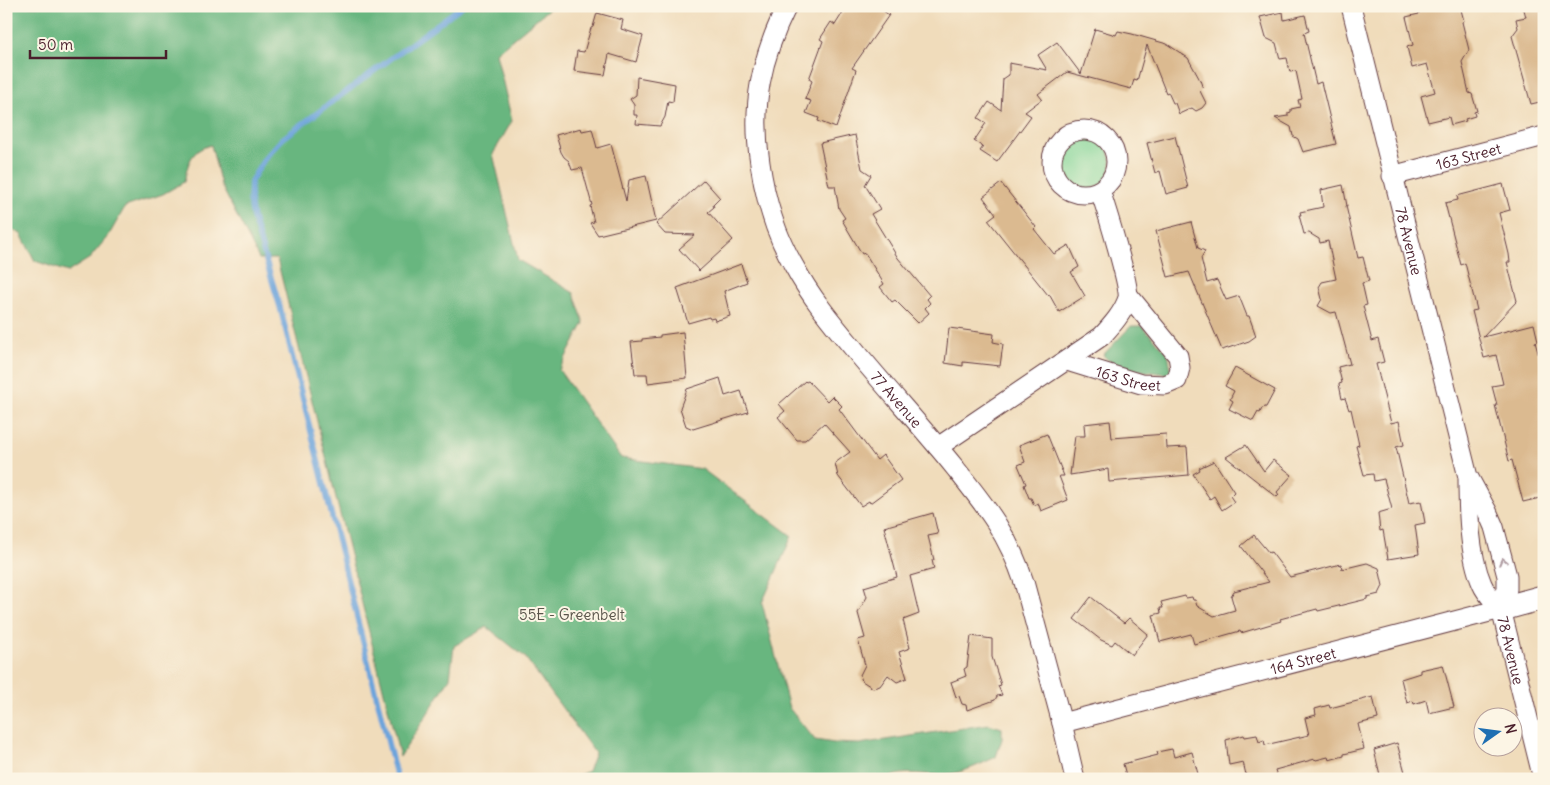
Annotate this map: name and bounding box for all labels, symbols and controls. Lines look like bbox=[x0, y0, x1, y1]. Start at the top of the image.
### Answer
scale bar bbox=[30, 28, 166, 60]
text: 50 m bbox=[38, 35, 73, 54]
street label: 163 Street bbox=[1434, 138, 1503, 174]
street label: 78 Avenue bbox=[1392, 205, 1427, 277]
street label: 163 Street bbox=[1093, 361, 1161, 394]
street label: 77 Avenue bbox=[867, 367, 927, 431]
one-way arrow bbox=[1498, 557, 1509, 566]
park label: 55E - Greenbelt bbox=[519, 605, 625, 624]
street label: 78 Avenue bbox=[1494, 614, 1529, 687]
street label: 164 Street bbox=[1268, 643, 1338, 678]
north arrow bbox=[1472, 708, 1522, 758]
text: N bbox=[1501, 722, 1521, 736]

